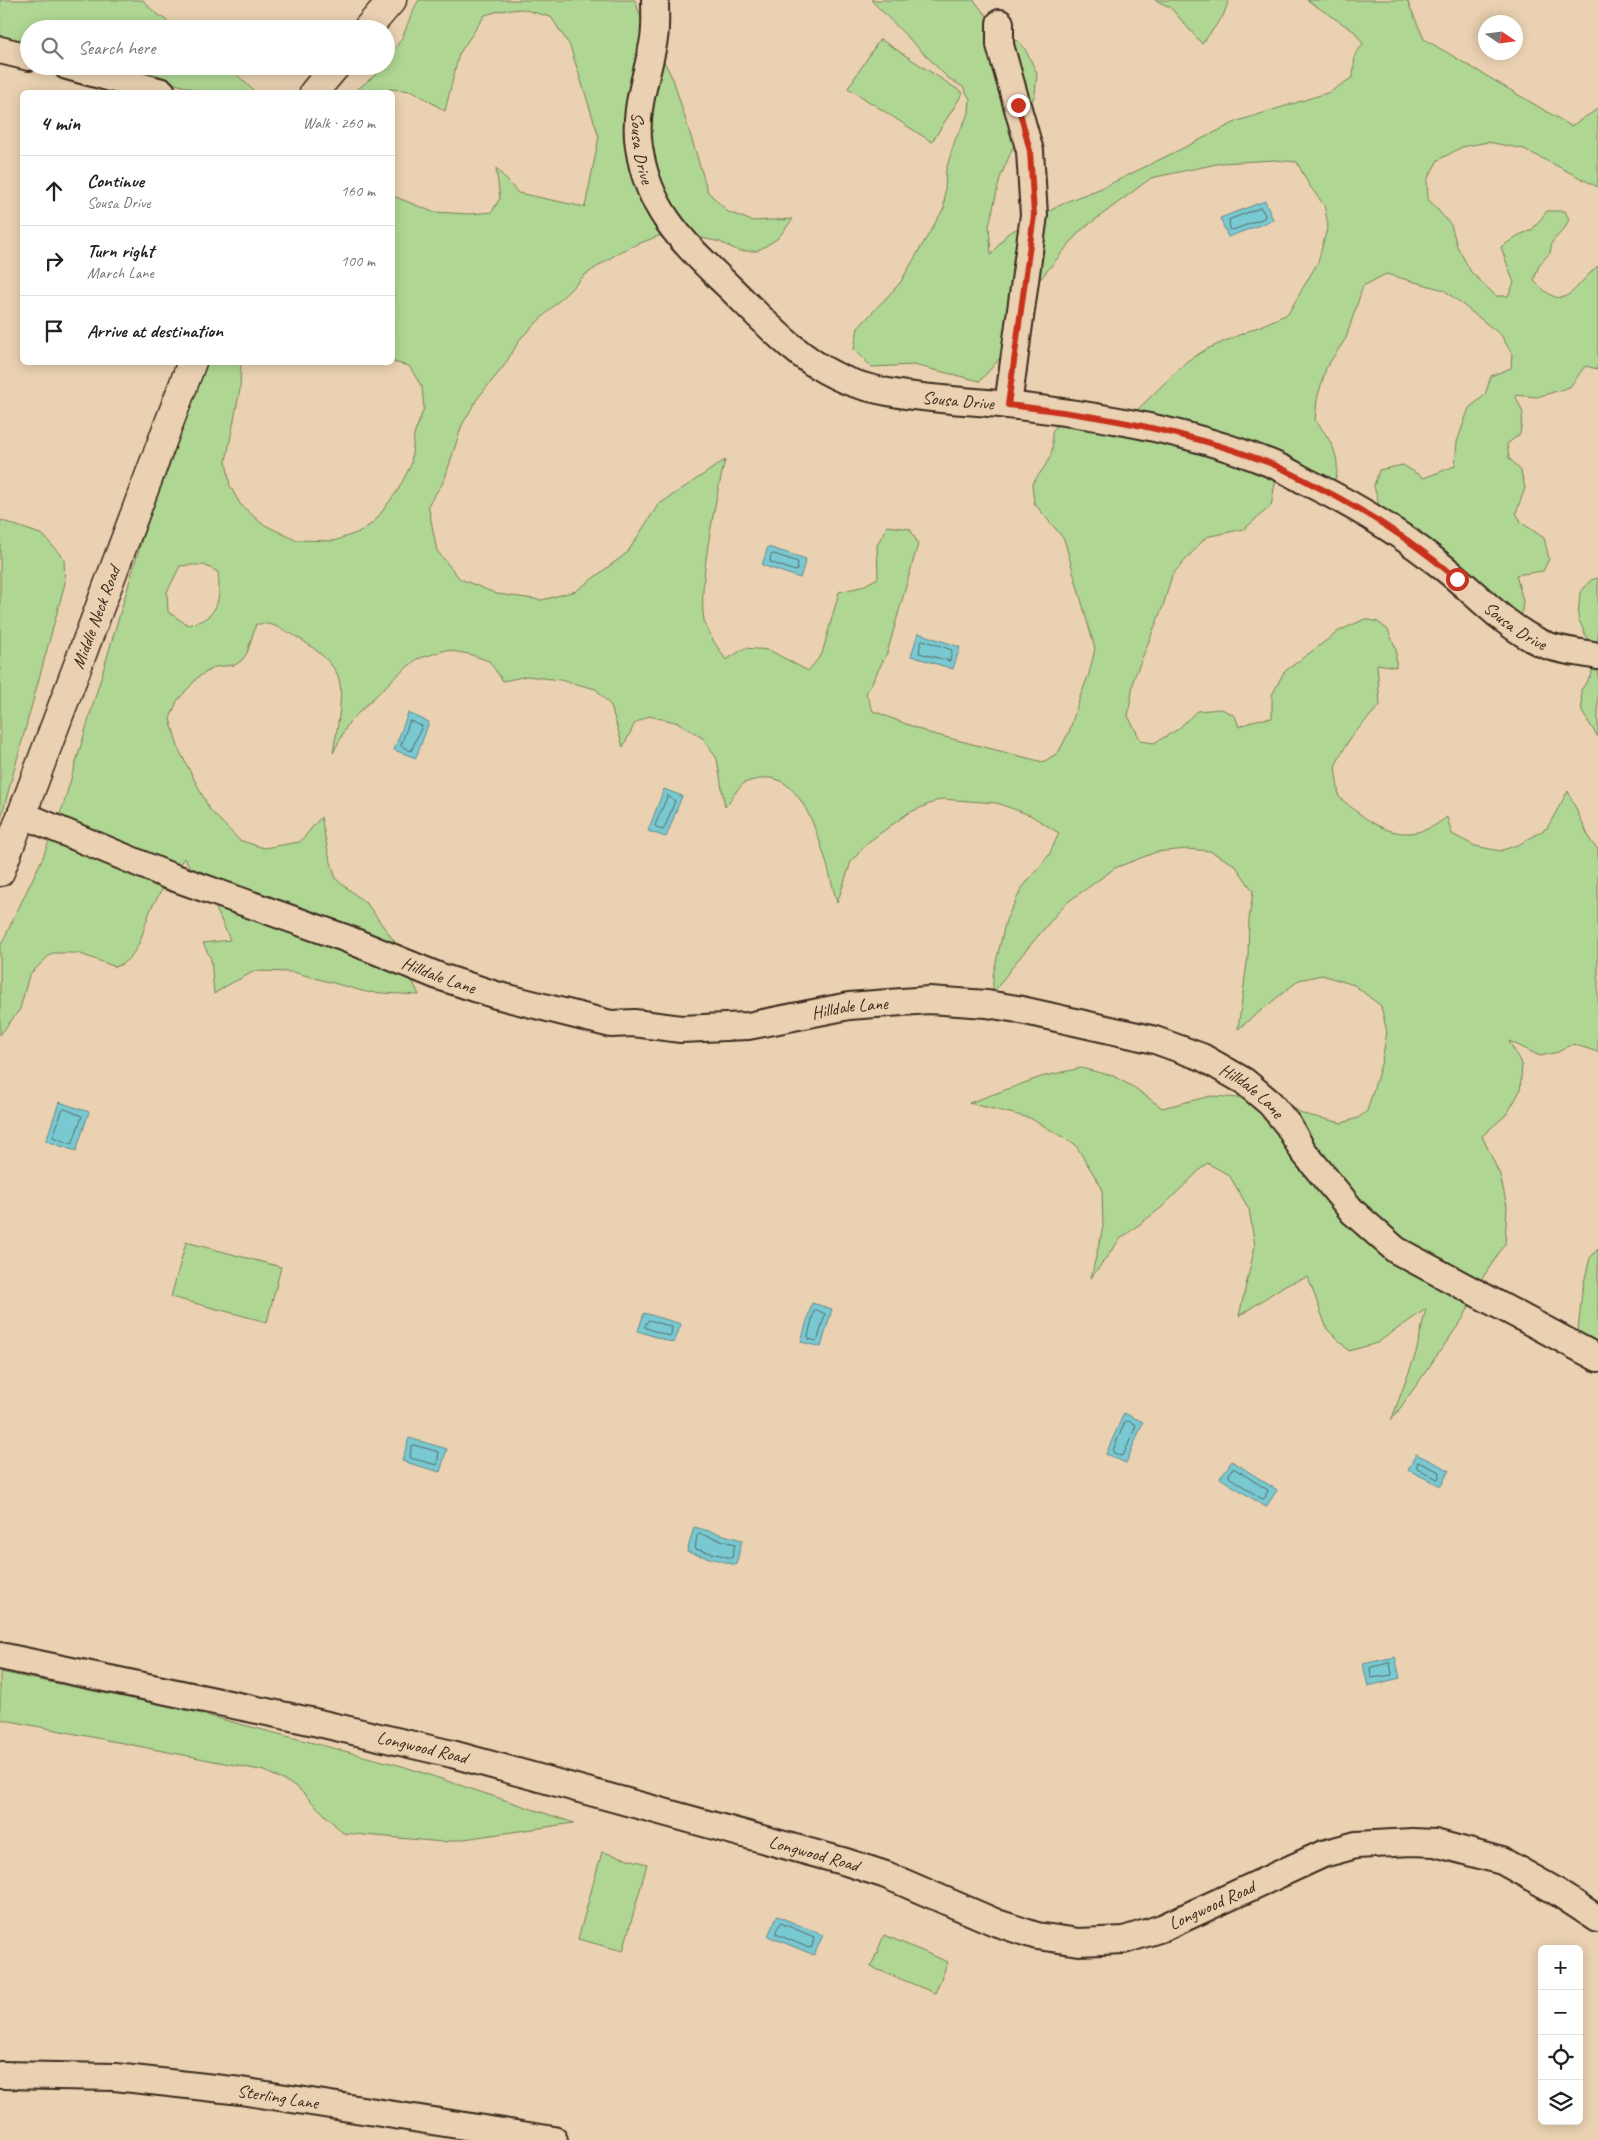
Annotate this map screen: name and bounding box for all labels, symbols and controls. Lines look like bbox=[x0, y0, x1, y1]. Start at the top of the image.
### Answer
north arrow bbox=[1478, 15, 1523, 60]
search box bbox=[20, 20, 395, 75]
icon: search bbox=[38, 34, 66, 62]
text: Search here bbox=[78, 36, 155, 60]
route end bbox=[1007, 94, 1030, 117]
text: 4 min bbox=[40, 110, 80, 136]
street label: Sousa Drive bbox=[627, 112, 659, 188]
text: Walk · 260 m bbox=[303, 113, 375, 133]
text: Continue bbox=[87, 169, 144, 193]
icon: ahead bbox=[40, 177, 68, 205]
text: 160 m bbox=[341, 181, 375, 201]
text: Sousa Drive bbox=[87, 193, 151, 213]
text: Turn right bbox=[87, 239, 154, 263]
icon: right bbox=[40, 247, 68, 275]
text: 100 m bbox=[341, 251, 375, 271]
text: March Lane bbox=[87, 263, 154, 283]
icon: arrive bbox=[40, 317, 68, 345]
text: Arrive at destination bbox=[87, 319, 223, 343]
street label: Sousa Drive bbox=[921, 386, 996, 415]
street label: Middle Neck Road bbox=[67, 561, 126, 672]
route start bbox=[1446, 568, 1469, 591]
street label: Sousa Drive bbox=[1479, 597, 1551, 655]
street label: Hilldale Lane bbox=[399, 951, 479, 999]
street label: Hilldale Lane bbox=[810, 992, 890, 1024]
street label: Hilldale Lane bbox=[1215, 1058, 1290, 1123]
street label: Longwood Road bbox=[375, 1726, 473, 1769]
street label: Longwood Road bbox=[767, 1830, 865, 1877]
street label: Longwood Road bbox=[1165, 1875, 1261, 1934]
map controls bbox=[1538, 1945, 1583, 2125]
button: + bbox=[1538, 1945, 1583, 1990]
button: − bbox=[1538, 1990, 1583, 2035]
button: locate bbox=[1538, 2035, 1583, 2080]
street label: Sterling Lane bbox=[236, 2080, 321, 2114]
button: layers bbox=[1538, 2080, 1583, 2125]

